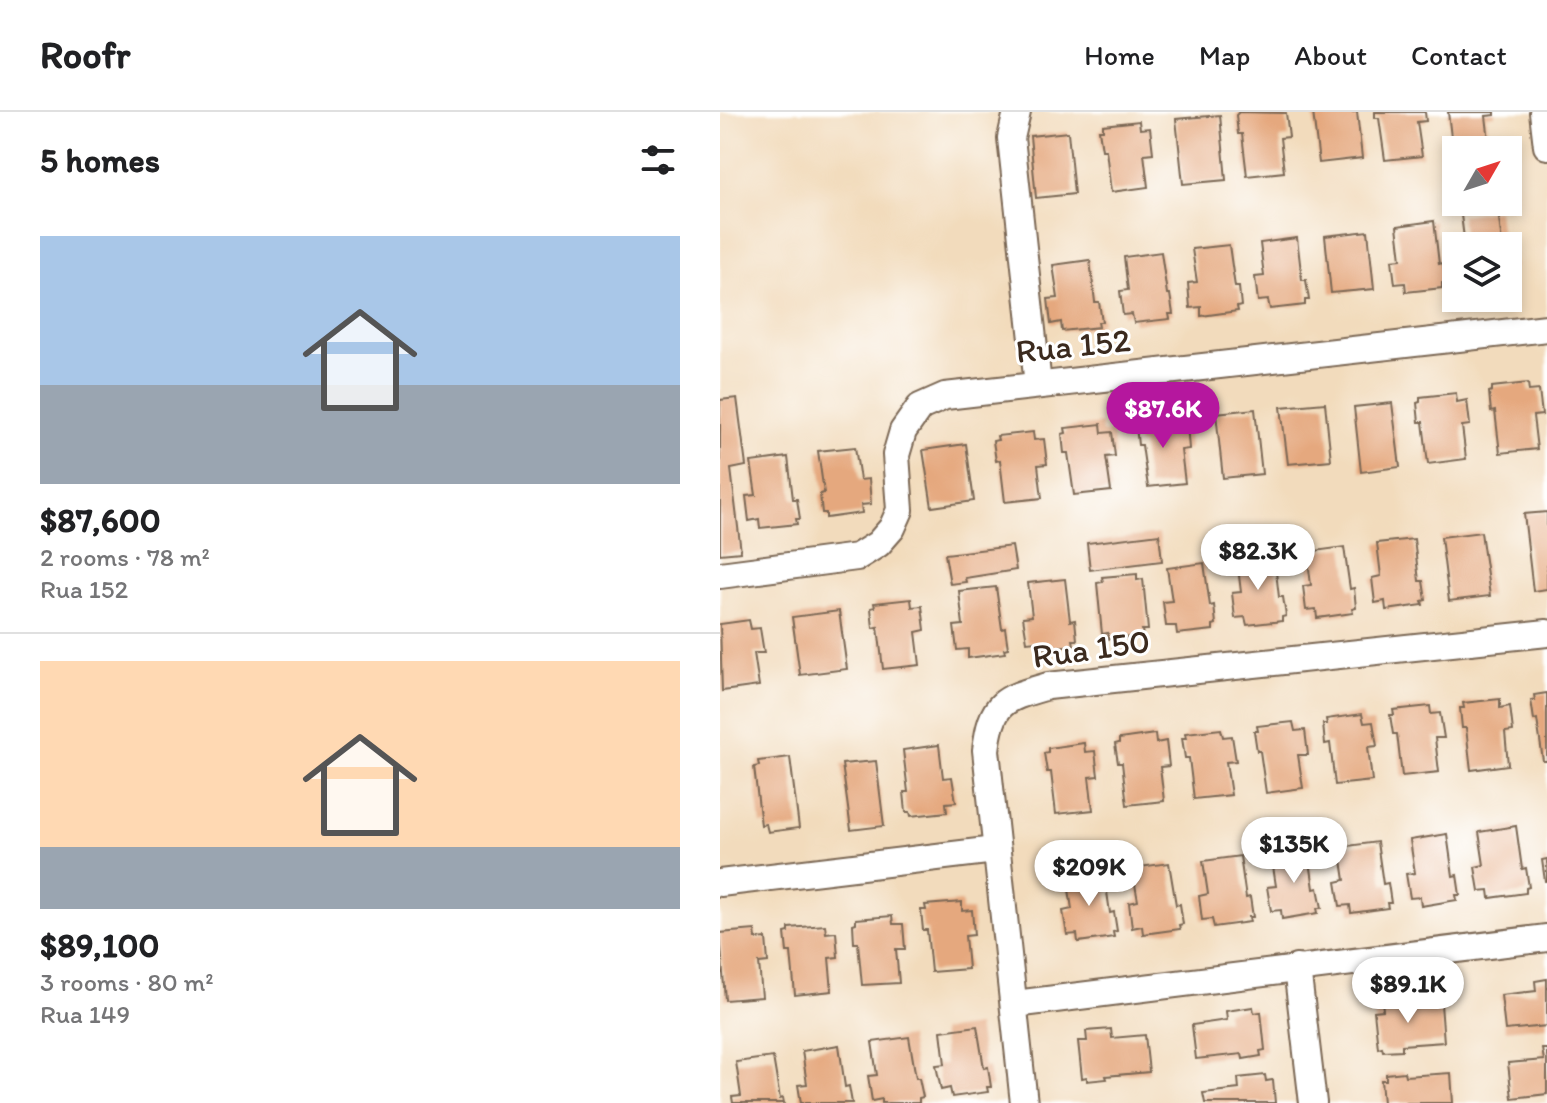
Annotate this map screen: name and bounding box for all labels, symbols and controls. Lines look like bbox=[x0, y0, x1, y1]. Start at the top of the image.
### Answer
text: Roofr bbox=[40, 32, 130, 78]
text: Home bbox=[1084, 38, 1155, 72]
text: Map bbox=[1199, 38, 1250, 72]
text: About bbox=[1294, 38, 1367, 72]
text: Contact bbox=[1411, 38, 1507, 72]
north arrow bbox=[1442, 136, 1522, 216]
map controls bbox=[1442, 136, 1522, 312]
icon: filters bbox=[636, 138, 680, 182]
text: 5 homes bbox=[40, 140, 160, 181]
button: layers bbox=[1442, 232, 1522, 312]
icon: home bbox=[288, 288, 432, 432]
street label: Rua 152 bbox=[1014, 319, 1133, 372]
pin: $87.6K bbox=[1098, 382, 1228, 450]
text: $87.6K bbox=[1124, 392, 1202, 424]
text: $87,600 bbox=[40, 500, 161, 541]
pin: $82.3K bbox=[1193, 524, 1323, 592]
text: $82.3K bbox=[1219, 534, 1297, 566]
text: 2 rooms · 78 m² bbox=[40, 541, 210, 573]
text: Rua 152 bbox=[40, 573, 128, 605]
street label: Rua 150 bbox=[1030, 620, 1152, 677]
icon: home bbox=[288, 713, 432, 857]
pin: $135K bbox=[1238, 817, 1350, 885]
text: $135K bbox=[1259, 827, 1329, 859]
pin: $209K bbox=[1033, 840, 1145, 908]
text: $209K bbox=[1052, 850, 1126, 882]
text: $89,100 bbox=[40, 925, 159, 966]
pin: $89.1K bbox=[1343, 957, 1473, 1025]
text: 3 rooms · 80 m² bbox=[40, 966, 214, 998]
text: $89.1K bbox=[1370, 967, 1446, 999]
text: Rua 149 bbox=[40, 998, 130, 1030]

